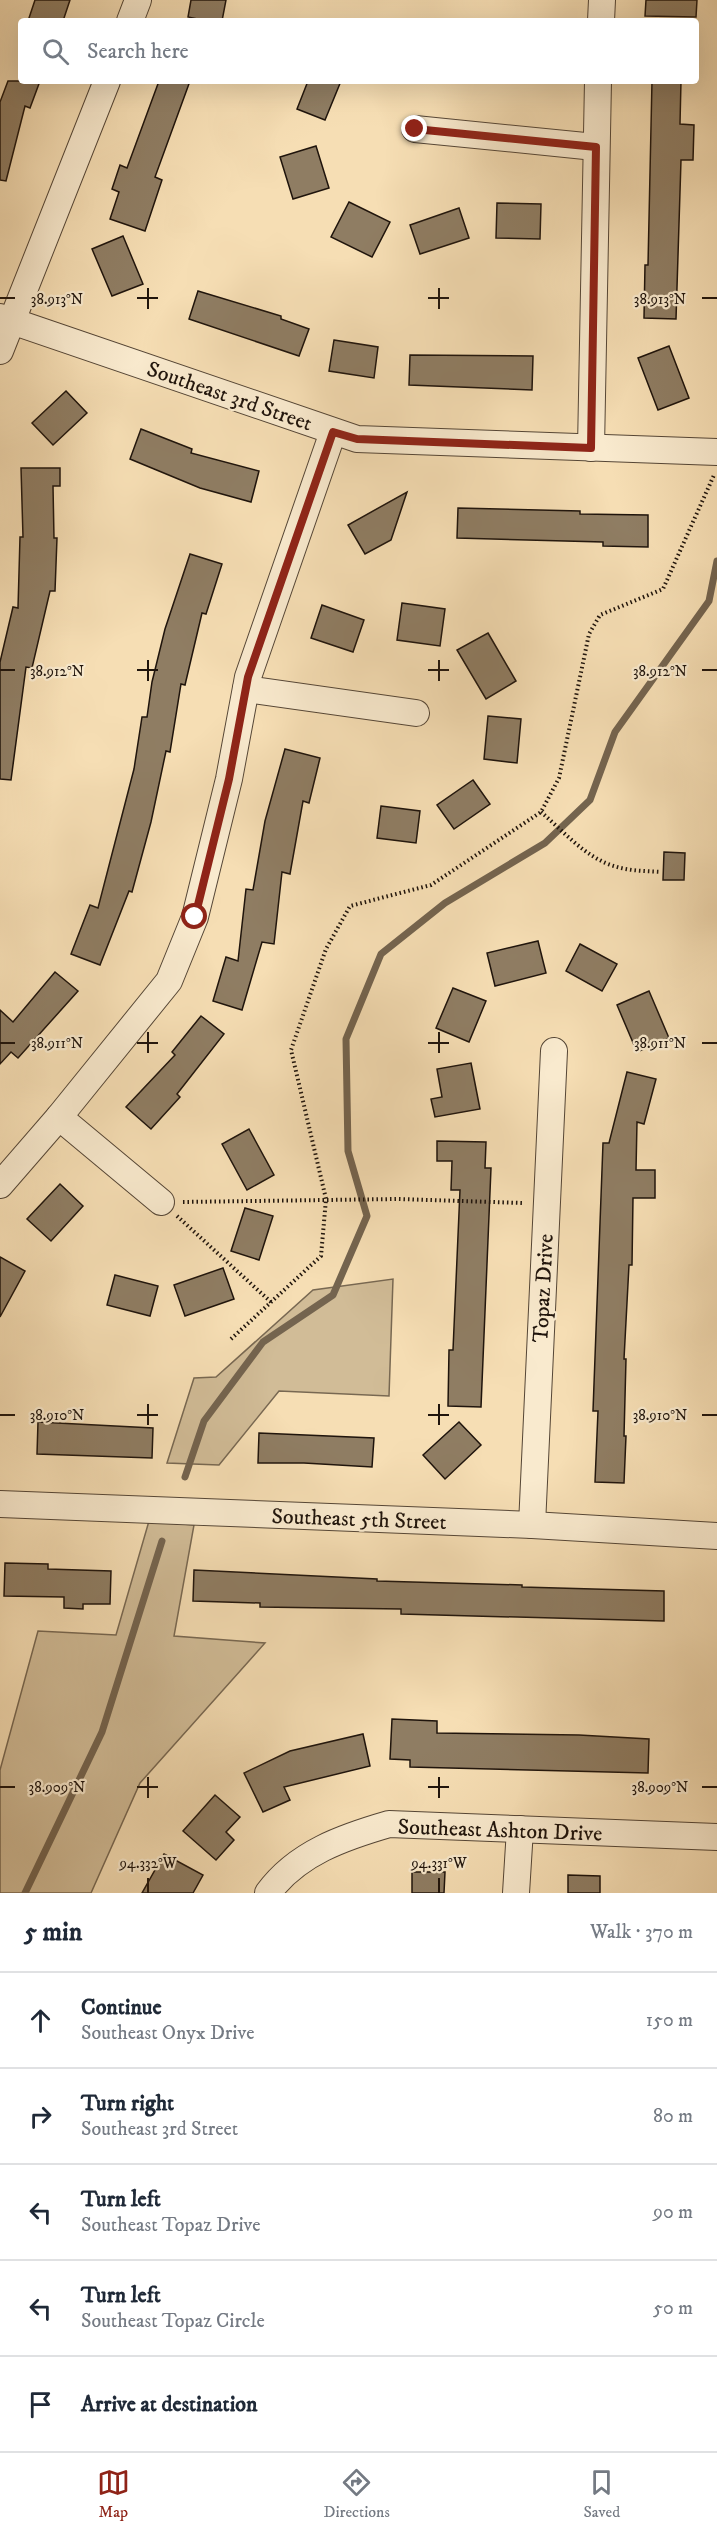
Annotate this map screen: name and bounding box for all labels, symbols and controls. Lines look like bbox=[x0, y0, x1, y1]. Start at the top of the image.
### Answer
search box bbox=[18, 18, 699, 84]
icon: search bbox=[39, 35, 72, 68]
text: Search here bbox=[87, 38, 189, 65]
route end bbox=[401, 115, 427, 141]
text: 38.913°N bbox=[31, 290, 83, 309]
text: 38.913°N bbox=[634, 290, 686, 309]
street label: Southeast 3rd Street bbox=[143, 355, 316, 437]
text: 38.912°N bbox=[30, 662, 84, 681]
text: 38.912°N bbox=[633, 662, 687, 681]
route start bbox=[181, 903, 207, 929]
text: 38.911°N bbox=[31, 1034, 83, 1053]
text: 38.911°N bbox=[634, 1034, 686, 1053]
street label: Topaz Drive bbox=[527, 1233, 560, 1343]
text: 38.910°N bbox=[30, 1406, 84, 1425]
text: 38.910°N bbox=[633, 1406, 687, 1425]
street label: Southeast 5th Street bbox=[271, 1503, 447, 1536]
text: 38.909°N bbox=[29, 1778, 85, 1797]
text: 38.909°N bbox=[632, 1778, 688, 1797]
street label: Southeast Ashton Drive bbox=[397, 1813, 603, 1848]
text: 94.332°W bbox=[118, 1854, 177, 1873]
text: 94.331°W bbox=[410, 1854, 467, 1873]
text: 5 min bbox=[24, 1916, 82, 1949]
text: Walk · 370 m bbox=[590, 1920, 693, 1945]
text: Continue bbox=[81, 1994, 162, 2021]
icon: ahead bbox=[24, 2004, 57, 2037]
text: 150 m bbox=[646, 2008, 693, 2033]
text: Southeast Onyx Drive bbox=[81, 2021, 254, 2046]
text: Turn right bbox=[81, 2090, 174, 2117]
icon: right bbox=[24, 2100, 57, 2133]
text: 80 m bbox=[653, 2104, 693, 2129]
text: Southeast 3rd Street bbox=[81, 2117, 238, 2142]
text: Turn left bbox=[81, 2186, 161, 2213]
icon: left bbox=[24, 2196, 57, 2229]
text: 90 m bbox=[653, 2200, 693, 2225]
text: Southeast Topaz Drive bbox=[81, 2213, 261, 2238]
text: Turn left bbox=[81, 2282, 161, 2309]
icon: left bbox=[24, 2292, 57, 2325]
text: 50 m bbox=[653, 2296, 693, 2321]
text: Southeast Topaz Circle bbox=[81, 2309, 265, 2334]
icon: arrive bbox=[24, 2388, 57, 2421]
text: Arrive at destination bbox=[81, 2391, 258, 2418]
tab: Map bbox=[97, 2466, 130, 2522]
tab: Directions bbox=[323, 2466, 390, 2522]
tab: Saved bbox=[583, 2466, 620, 2522]

